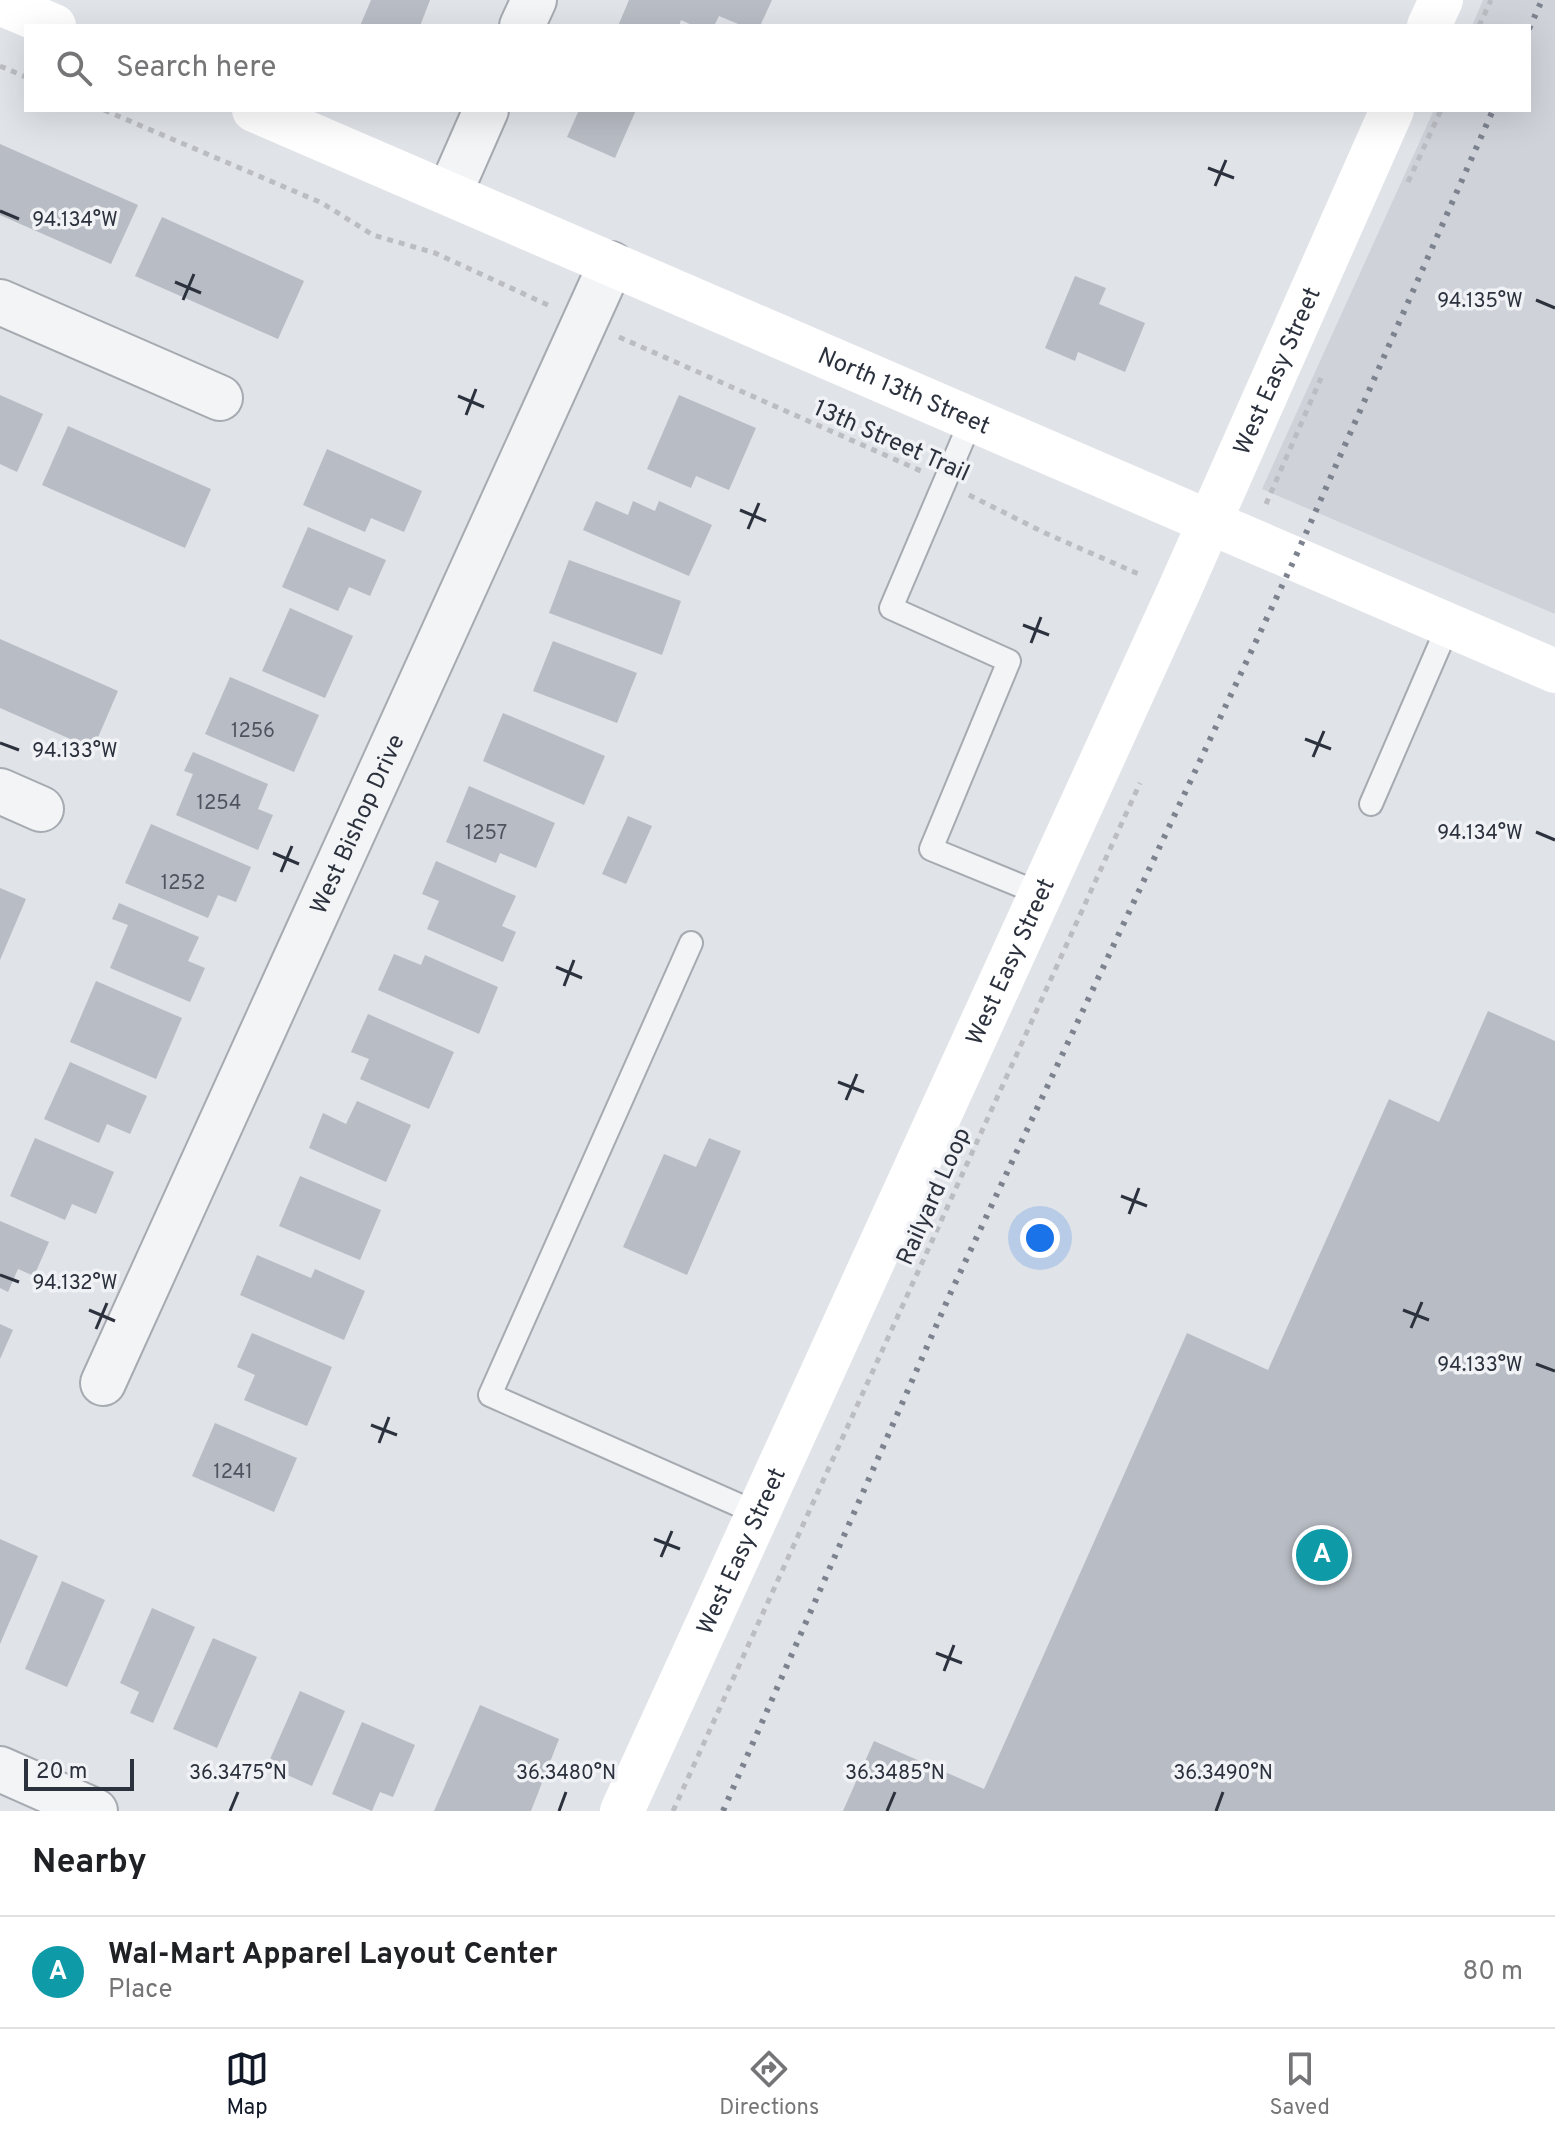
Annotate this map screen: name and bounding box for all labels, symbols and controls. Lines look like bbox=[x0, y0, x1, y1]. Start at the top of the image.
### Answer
search box bbox=[24, 24, 1531, 112]
icon: search bbox=[52, 46, 96, 90]
text: Search here bbox=[116, 50, 276, 87]
text: 94.134°W bbox=[32, 208, 118, 234]
street label: West Easy Street bbox=[1228, 283, 1329, 460]
text: 94.135°W bbox=[1437, 289, 1523, 315]
street label: North 13th Street bbox=[813, 342, 994, 443]
street label: 13th Street Trail bbox=[809, 394, 974, 490]
house number: 1256 bbox=[231, 719, 275, 745]
street label: West Bishop Drive bbox=[305, 730, 412, 919]
text: 94.133°W bbox=[32, 739, 118, 765]
house number: 1254 bbox=[197, 791, 241, 817]
house number: 1257 bbox=[465, 821, 507, 847]
text: 94.134°W bbox=[1437, 821, 1523, 847]
house number: 1252 bbox=[161, 871, 205, 897]
street label: West Easy Street bbox=[961, 874, 1063, 1050]
street label: Railyard Loop bbox=[891, 1123, 979, 1270]
your location bbox=[1020, 1218, 1060, 1258]
text: 94.132°W bbox=[32, 1271, 118, 1297]
text: 94.133°W bbox=[1437, 1353, 1523, 1379]
house number: 1241 bbox=[213, 1460, 253, 1486]
street label: West Easy Street bbox=[692, 1463, 794, 1640]
pin: A bbox=[1296, 1525, 1348, 1585]
scale bar bbox=[24, 1755, 134, 1791]
text: 20 m bbox=[36, 1759, 87, 1786]
text: 36.3475°N bbox=[189, 1761, 287, 1787]
text: 36.3480°N bbox=[516, 1761, 616, 1787]
text: 36.3485°N bbox=[845, 1761, 945, 1787]
text: 36.3490°N bbox=[1173, 1761, 1273, 1787]
text: Nearby bbox=[32, 1842, 147, 1885]
text: Wal-Mart Apparel Layout Center bbox=[108, 1937, 558, 1974]
text: A bbox=[49, 1956, 67, 1989]
text: 80 m bbox=[1463, 1956, 1523, 1989]
text: Place bbox=[108, 1974, 172, 2007]
tab: Map bbox=[225, 2047, 269, 2122]
tab: Directions bbox=[719, 2047, 819, 2122]
tab: Saved bbox=[1269, 2047, 1330, 2122]

